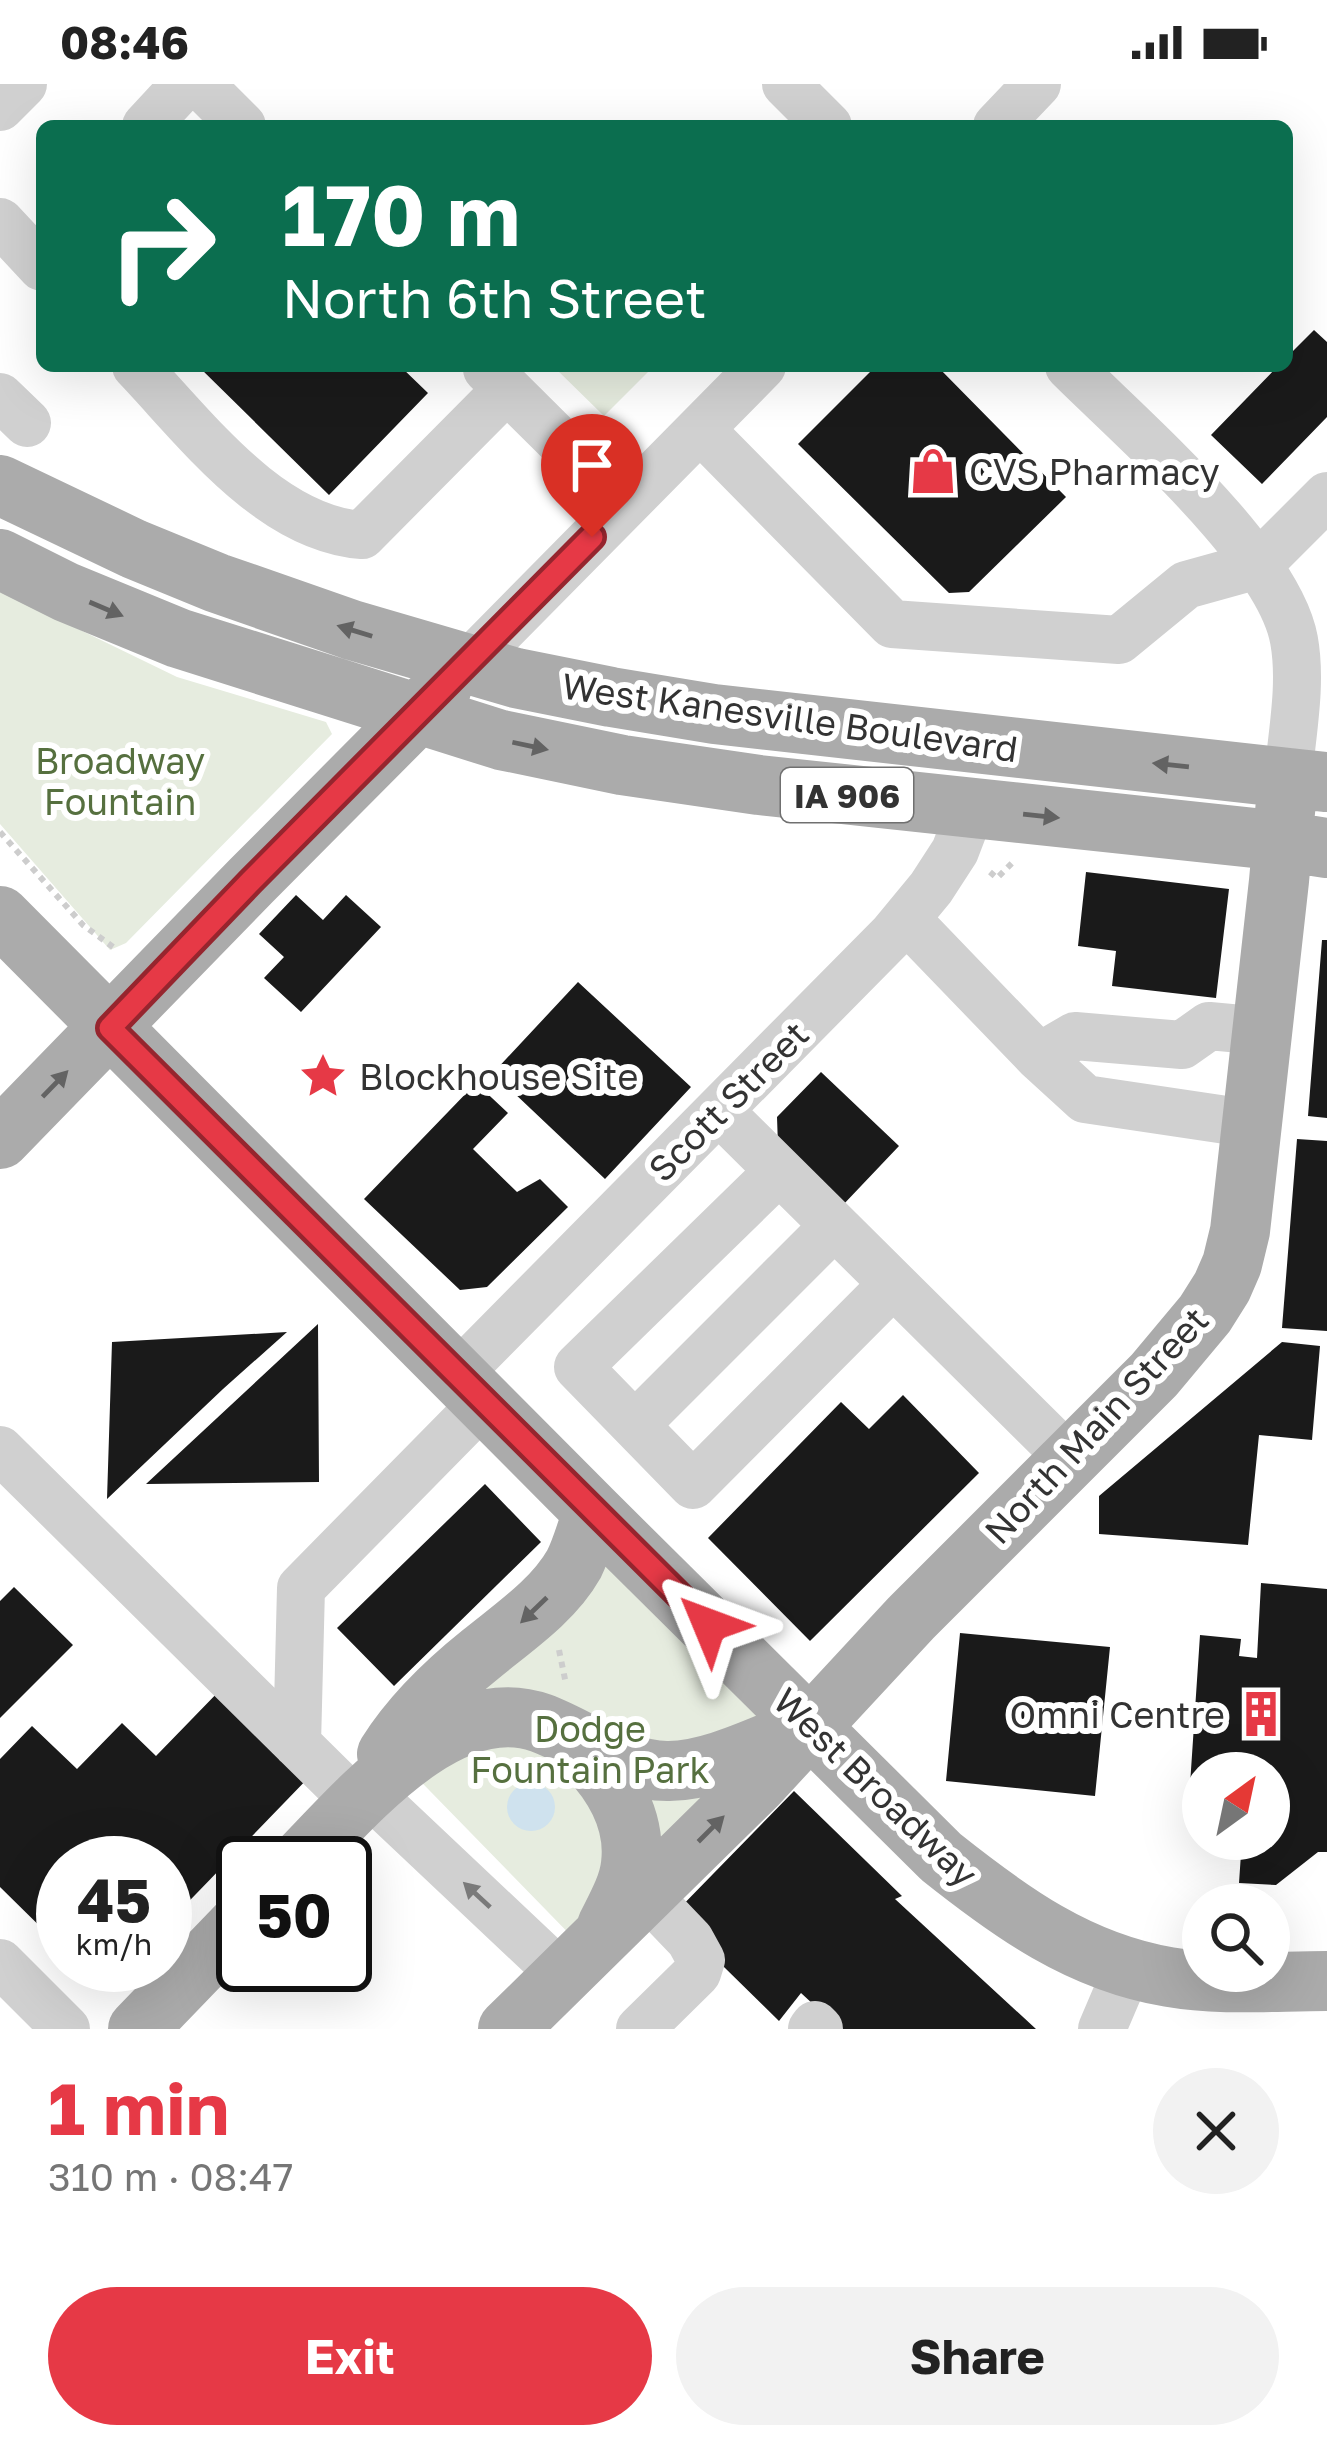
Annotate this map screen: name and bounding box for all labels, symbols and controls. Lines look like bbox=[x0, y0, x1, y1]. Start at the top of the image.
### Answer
text: 08:46 bbox=[60, 15, 189, 69]
text: 170 m bbox=[282, 164, 520, 264]
icon: right bbox=[84, 168, 240, 324]
text: North 6th Street bbox=[282, 265, 707, 330]
pin bbox=[541, 414, 643, 537]
icon: arrive bbox=[559, 432, 625, 498]
shop icon: CVS Pharmacy bbox=[908, 446, 958, 496]
place label: CVS Pharmacy bbox=[969, 450, 1220, 493]
one-way arrow bbox=[88, 600, 124, 619]
one-way arrow bbox=[336, 620, 373, 639]
street label: West Kanesville Boulevard bbox=[559, 664, 1021, 770]
one-way arrow bbox=[512, 737, 550, 756]
park label: Broadway Fountain bbox=[35, 739, 205, 823]
one-way arrow bbox=[1152, 755, 1190, 774]
road number: IA 906 bbox=[781, 768, 913, 822]
one-way arrow bbox=[1023, 807, 1060, 826]
street label: Scott Street bbox=[639, 1012, 817, 1190]
place icon: Blockhouse Site bbox=[298, 1051, 348, 1101]
place label: Blockhouse Site bbox=[359, 1055, 638, 1098]
one-way arrow bbox=[41, 1070, 69, 1099]
street label: North Main Street bbox=[975, 1298, 1217, 1552]
position arrow bbox=[646, 1562, 772, 1688]
one-way arrow bbox=[520, 1596, 549, 1624]
street label: West Broadway bbox=[765, 1679, 987, 1895]
building icon: Omni Centre bbox=[1236, 1689, 1286, 1739]
place label: Omni Centre bbox=[1010, 1693, 1225, 1736]
park label: Dodge Fountain Park bbox=[470, 1707, 710, 1791]
north arrow bbox=[1182, 1752, 1290, 1860]
map controls bbox=[1182, 1752, 1290, 1992]
one-way arrow bbox=[697, 1815, 725, 1843]
speed limit sign: 50 bbox=[216, 1836, 372, 1992]
text: 45 bbox=[77, 1863, 151, 1935]
one-way arrow bbox=[463, 1882, 492, 1909]
button: search bbox=[1182, 1884, 1290, 1992]
text: km/h bbox=[76, 1926, 152, 1962]
text: 1 min bbox=[48, 2064, 229, 2151]
button: close bbox=[1153, 2068, 1279, 2194]
text: 310 m · 08:47 bbox=[48, 2153, 294, 2200]
button: Exit bbox=[48, 2287, 652, 2425]
button: Share bbox=[676, 2287, 1279, 2425]

